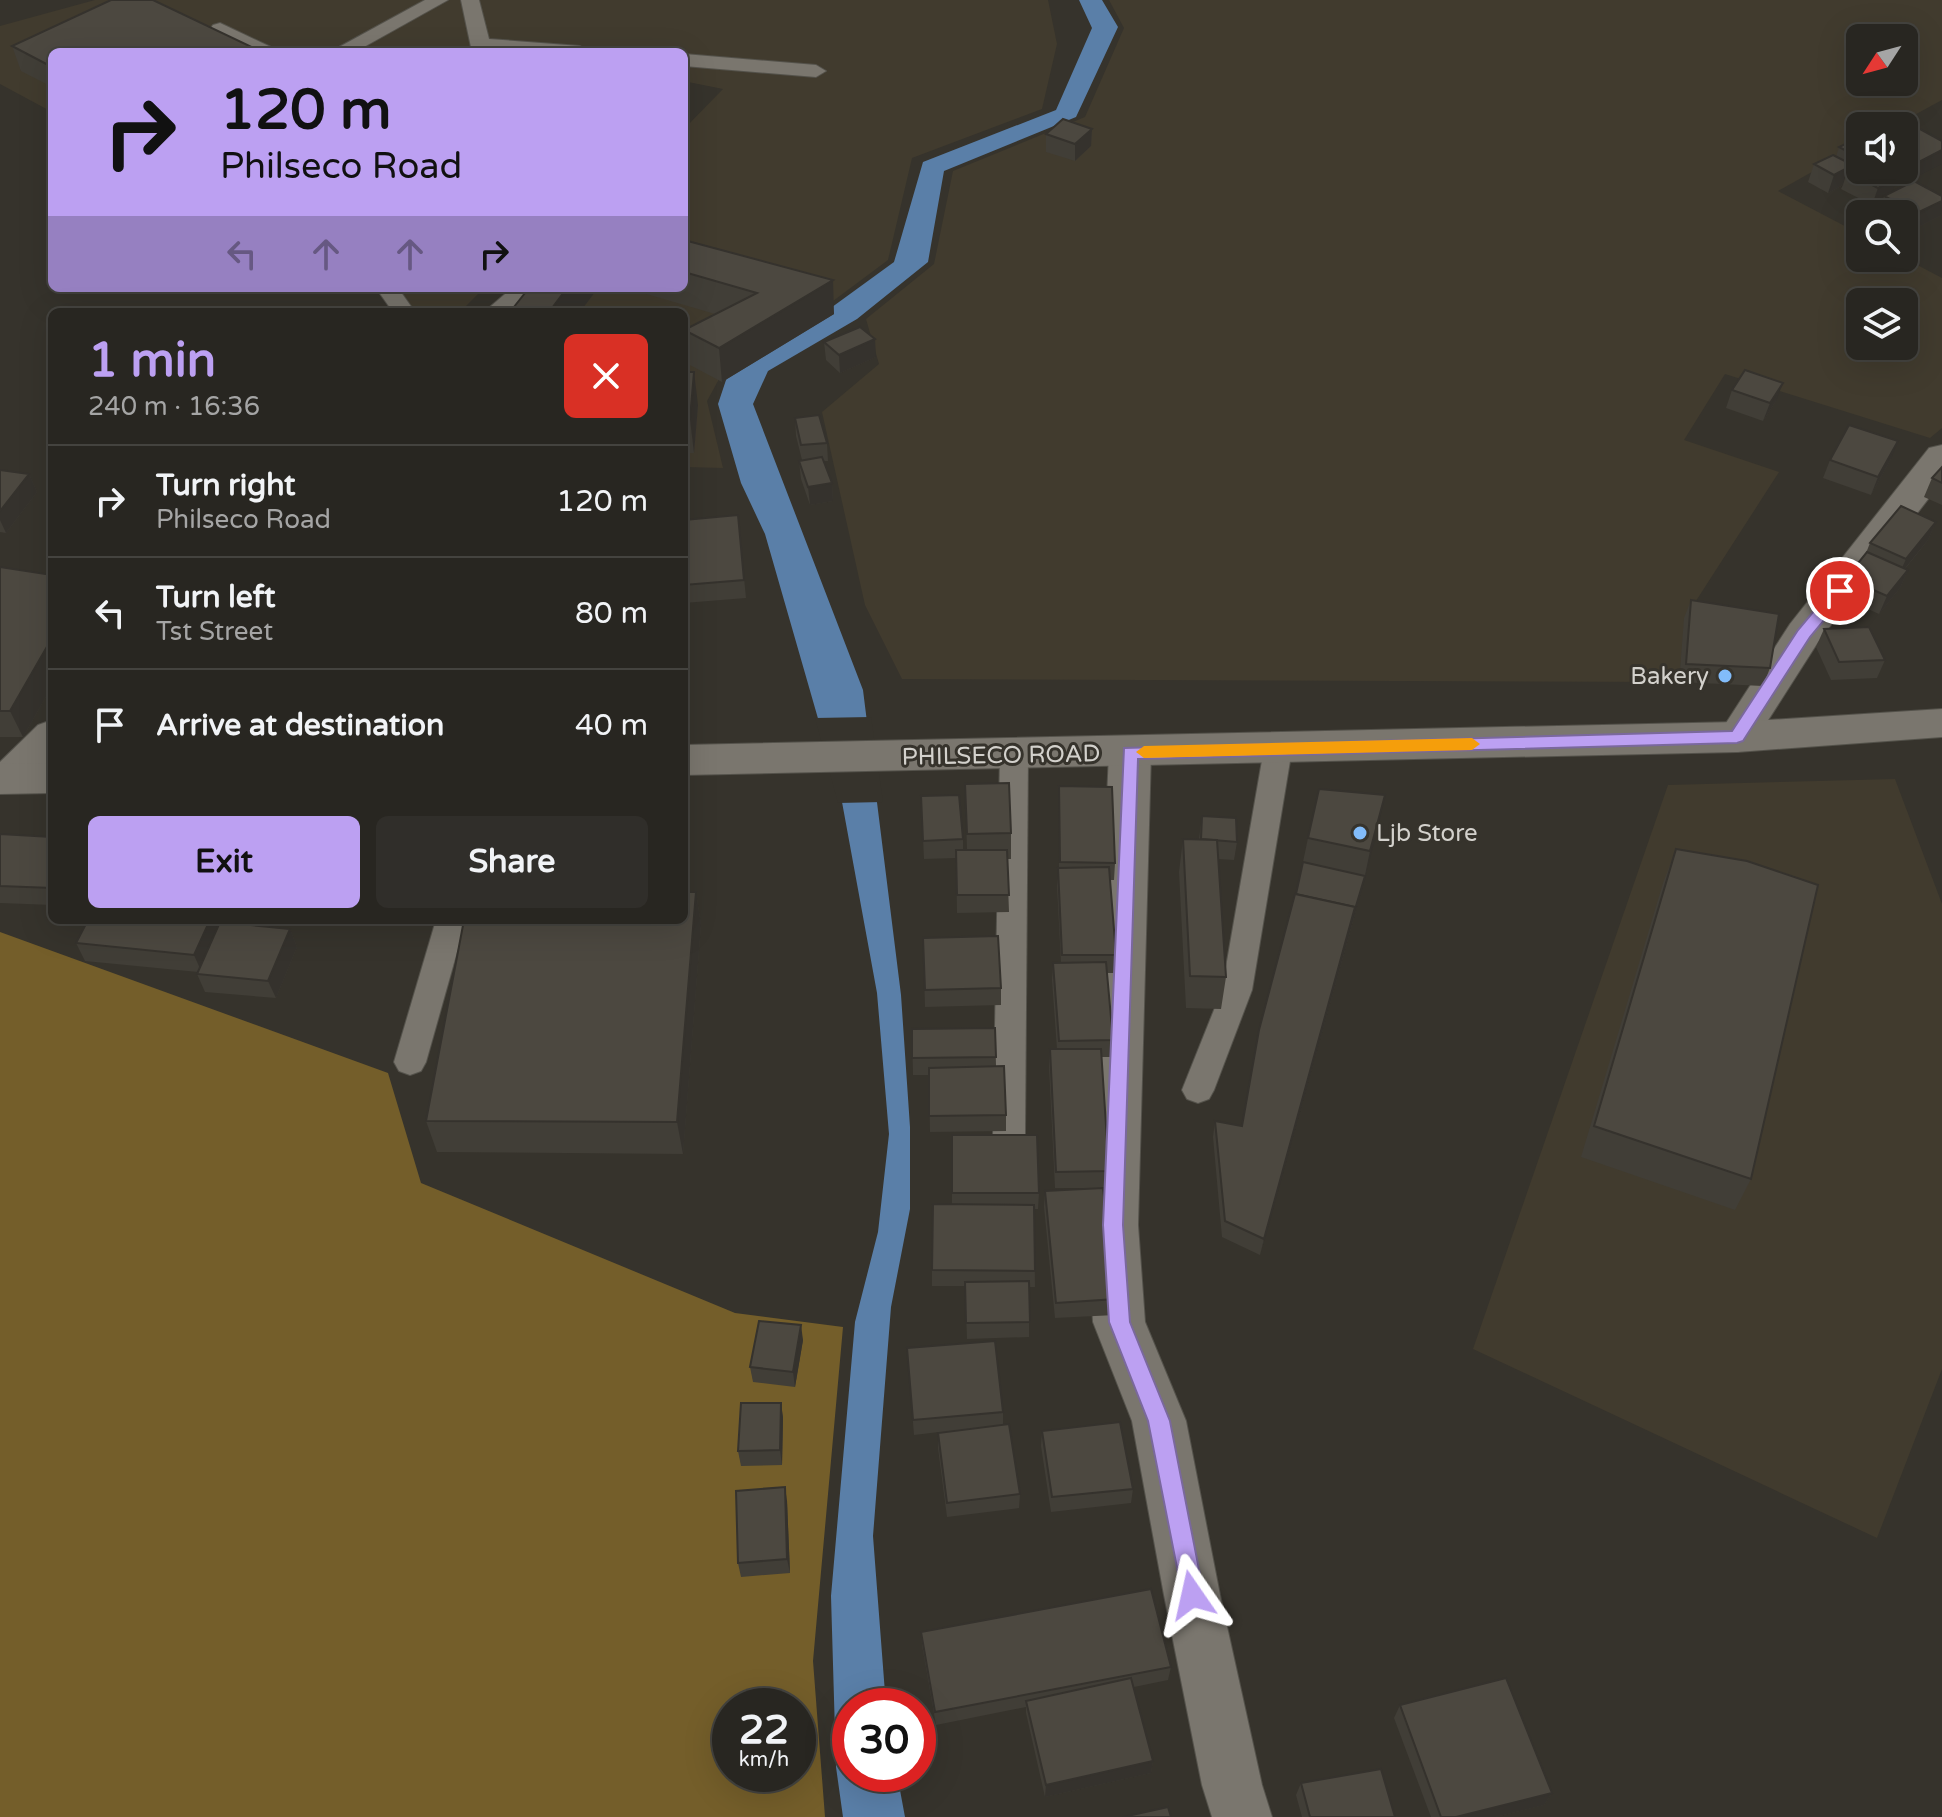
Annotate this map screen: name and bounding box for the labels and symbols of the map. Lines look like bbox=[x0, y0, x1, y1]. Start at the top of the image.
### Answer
north arrow bbox=[1846, 24, 1918, 96]
pin bbox=[1806, 557, 1874, 625]
place label: Bakery bbox=[1630, 662, 1709, 691]
marker: Bakery bbox=[1716, 667, 1734, 685]
street label: PHILSECO ROAD bbox=[901, 739, 1101, 772]
place label: Ljb Store bbox=[1376, 819, 1478, 848]
marker: Ljb Store bbox=[1351, 824, 1369, 842]
position arrow bbox=[1150, 1553, 1234, 1637]
speed limit sign: 30 bbox=[832, 1688, 936, 1792]

